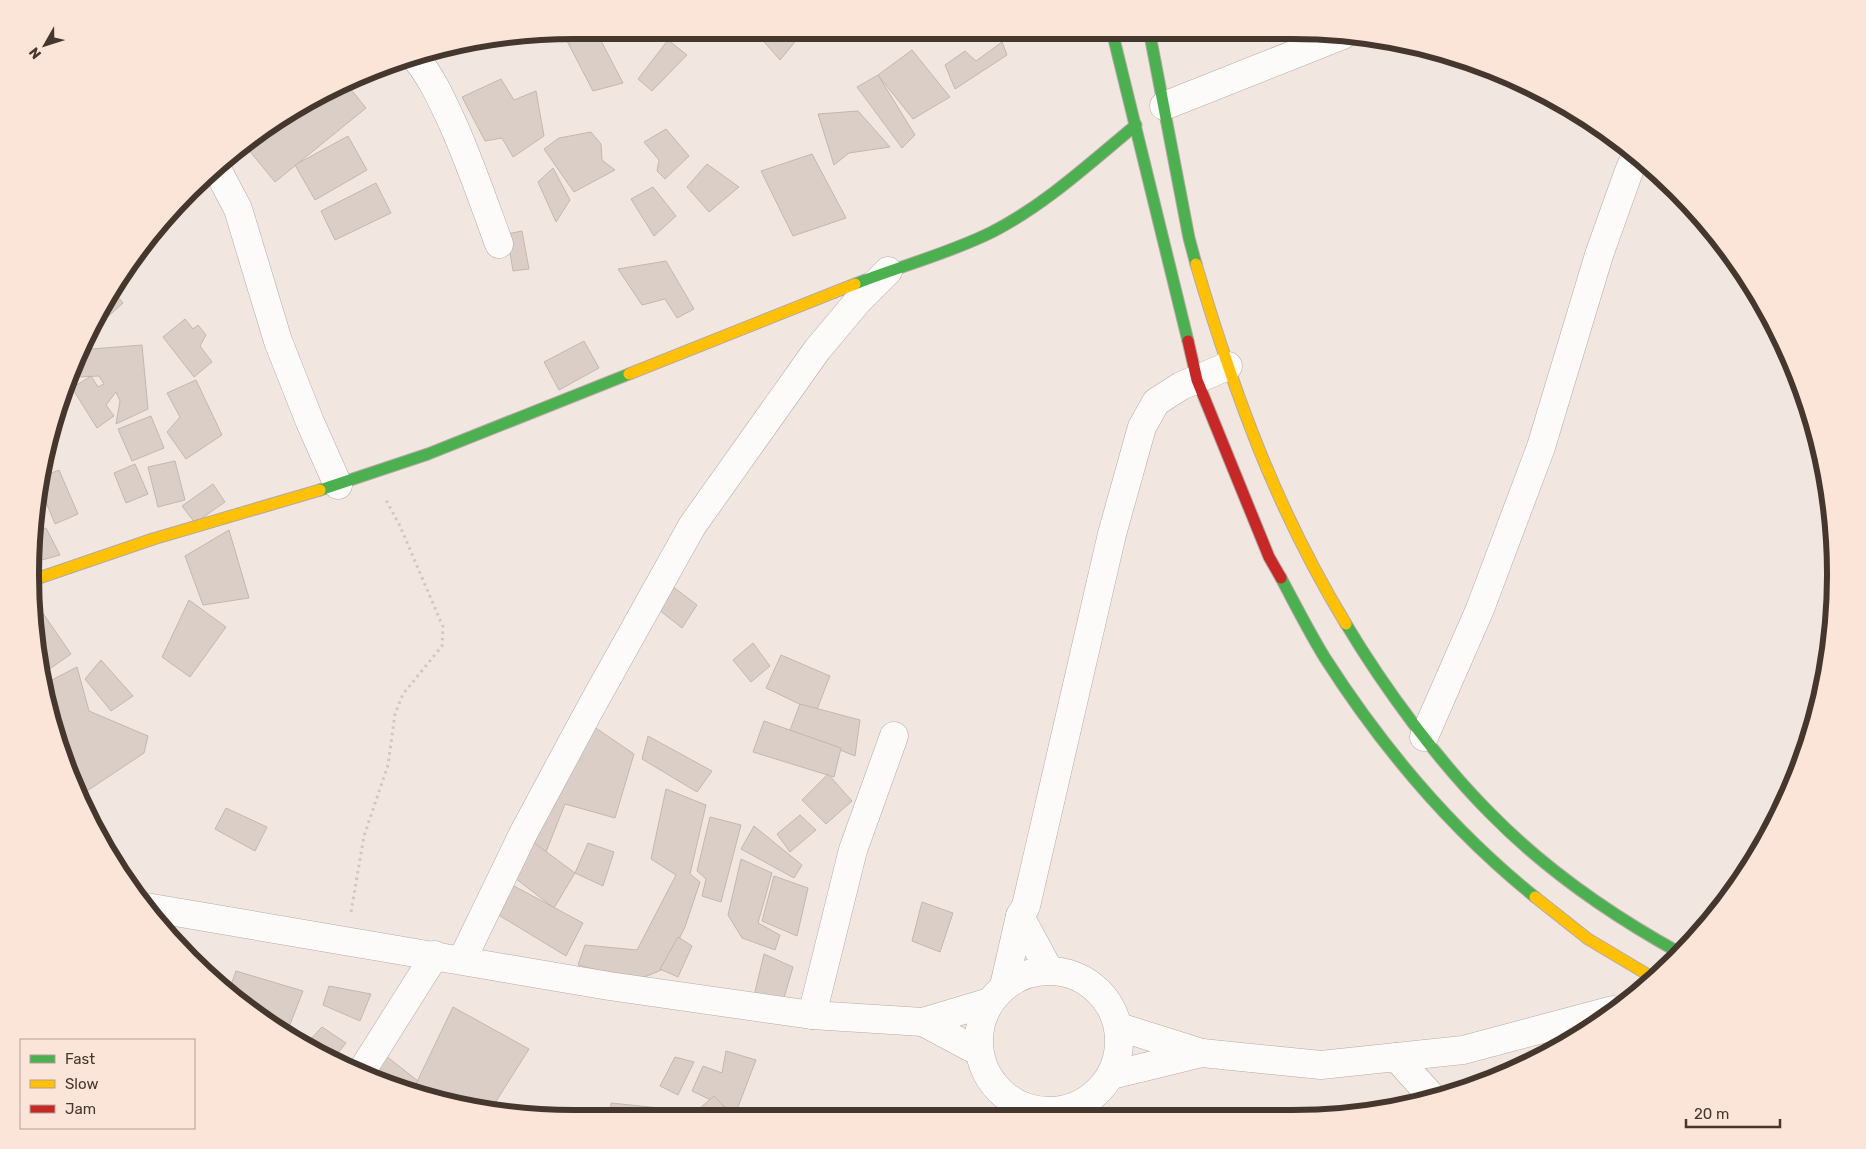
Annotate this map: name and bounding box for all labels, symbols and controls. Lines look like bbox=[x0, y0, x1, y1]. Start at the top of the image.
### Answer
north arrow bbox=[20, 20, 70, 70]
text: N bbox=[26, 44, 45, 62]
legend bbox=[20, 1039, 195, 1129]
text: Fast bbox=[65, 1050, 95, 1068]
text: Slow bbox=[65, 1075, 98, 1093]
scale bar bbox=[1686, 1096, 1780, 1128]
text: Jam bbox=[65, 1100, 96, 1118]
text: 20 m bbox=[1694, 1105, 1729, 1123]

